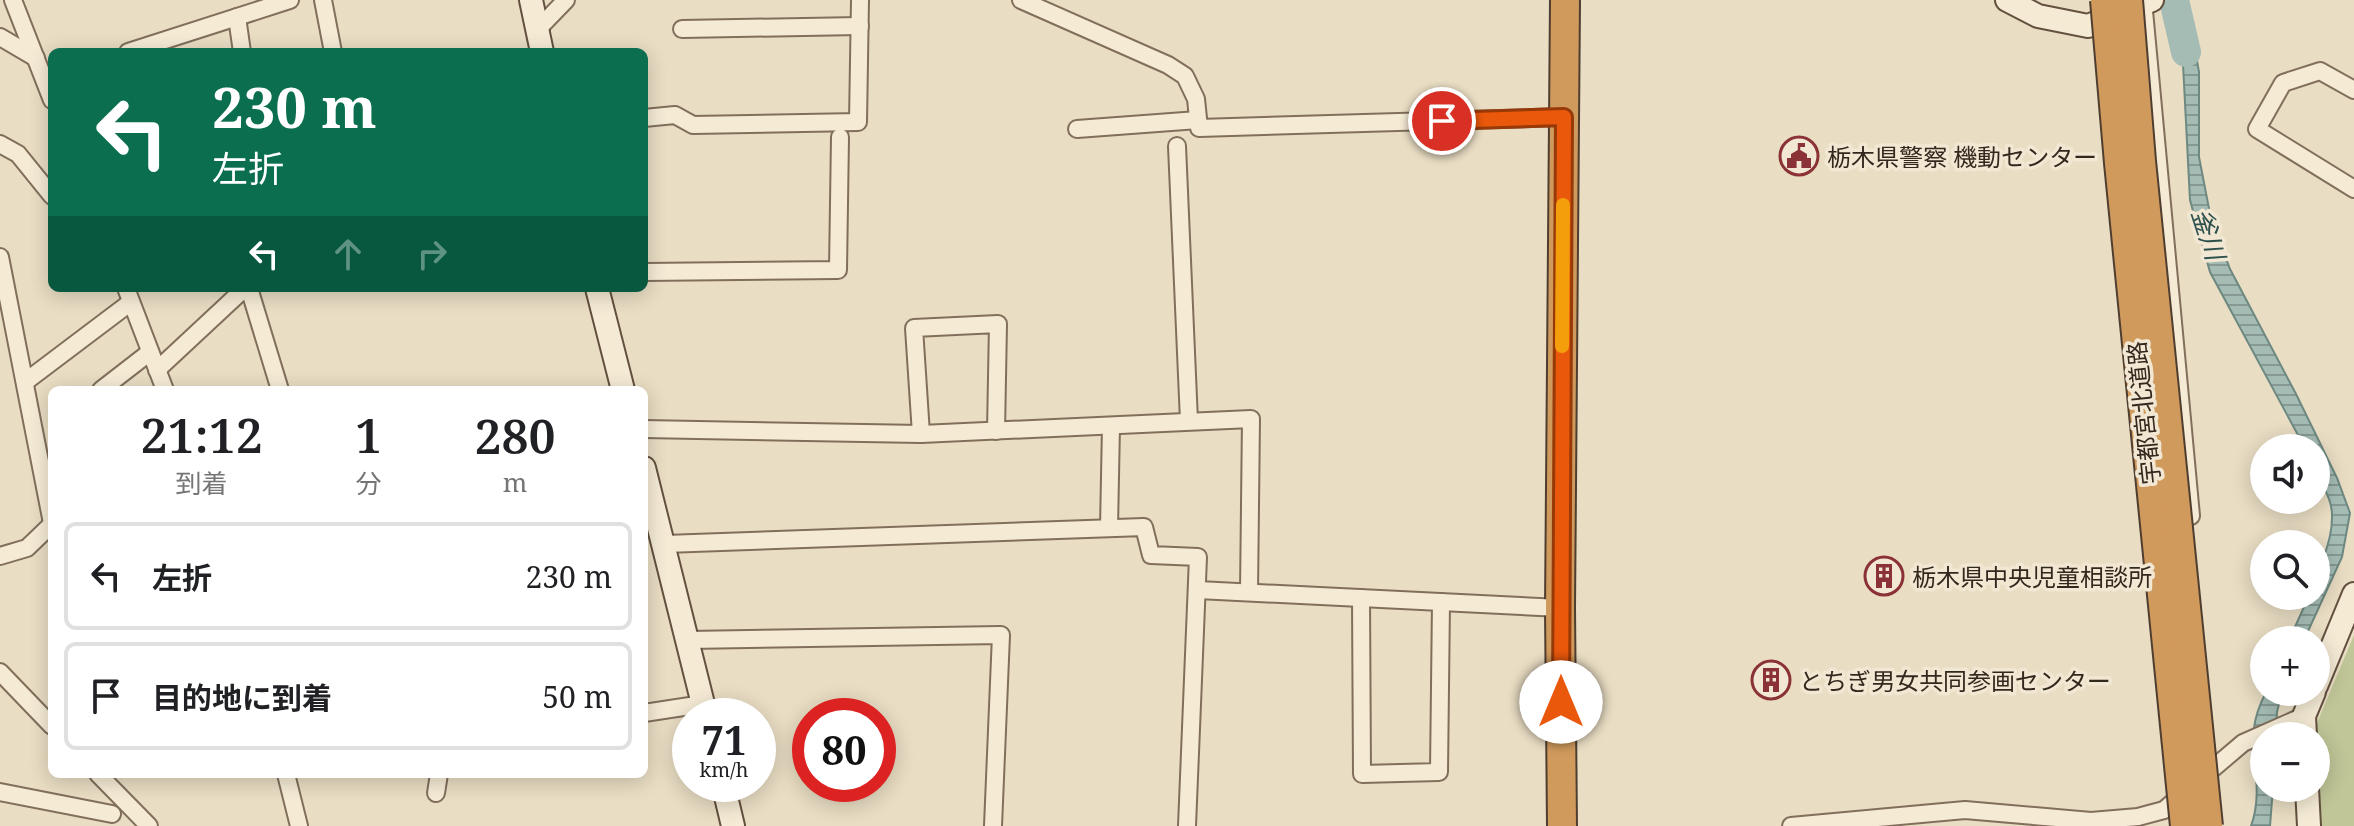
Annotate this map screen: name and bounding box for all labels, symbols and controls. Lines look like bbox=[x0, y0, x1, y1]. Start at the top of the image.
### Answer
text: 230 m bbox=[212, 68, 377, 144]
icon: left bbox=[80, 80, 184, 184]
pin bbox=[1408, 87, 1476, 155]
icon: arrive bbox=[1420, 99, 1464, 143]
public building icon: 栃木県警察 機動センター bbox=[1778, 135, 1820, 177]
place label: 栃木県警察 機動センター bbox=[1827, 140, 2097, 173]
text: 左折 bbox=[212, 144, 284, 193]
water label: 釜川 bbox=[2184, 204, 2235, 267]
icon: left bbox=[242, 232, 286, 276]
icon: ahead bbox=[326, 232, 370, 276]
icon: right bbox=[410, 232, 454, 276]
street label: 宇都宮北道路 bbox=[2119, 340, 2167, 486]
text: 21:12 bbox=[140, 402, 263, 467]
text: 1 bbox=[355, 402, 382, 467]
text: 280 bbox=[475, 403, 556, 468]
map controls bbox=[2250, 434, 2330, 802]
button: sound bbox=[2250, 434, 2330, 514]
text: m bbox=[503, 464, 527, 500]
text: 到着 bbox=[176, 465, 228, 501]
text: 分 bbox=[356, 465, 382, 501]
button: search bbox=[2250, 530, 2330, 610]
icon: left bbox=[84, 554, 128, 598]
building icon: 栃木県中央児童相談所 bbox=[1863, 555, 1905, 597]
text: 230 m bbox=[526, 556, 612, 597]
text: 左折 bbox=[152, 557, 212, 598]
place label: 栃木県中央児童相談所 bbox=[1912, 560, 2152, 593]
button: + bbox=[2250, 626, 2330, 706]
building icon: とちぎ男女共同参画センター bbox=[1750, 659, 1792, 701]
position arrow bbox=[1519, 660, 1603, 744]
place label: とちぎ男女共同参画センター bbox=[1799, 664, 2111, 697]
icon: arrive bbox=[84, 674, 128, 718]
text: 50 m bbox=[542, 676, 612, 717]
text: 目的地に到着 bbox=[152, 677, 332, 718]
speed limit sign: 80 bbox=[792, 698, 896, 802]
text: 71 bbox=[701, 712, 747, 767]
button: − bbox=[2250, 722, 2330, 802]
text: km/h bbox=[699, 756, 749, 783]

